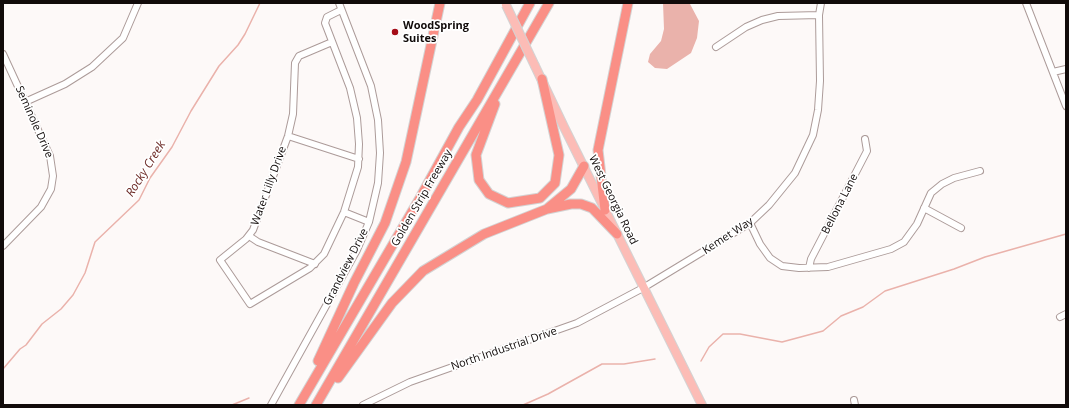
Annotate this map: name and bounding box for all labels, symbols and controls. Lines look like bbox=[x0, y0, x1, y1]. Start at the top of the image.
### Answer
place label: WoodSpring Suites bbox=[403, 19, 469, 45]
marker: WoodSpring Suites bbox=[390, 27, 400, 37]
street label: Seminole Drive bbox=[12, 84, 56, 160]
water label: Rocky Creek bbox=[123, 138, 169, 200]
street label: Water Lilly Drive bbox=[249, 145, 289, 227]
street label: Golden Strip Freeway bbox=[389, 147, 455, 249]
street label: West Georgia Road bbox=[586, 153, 640, 247]
street label: Bellona Lane bbox=[819, 172, 861, 236]
street label: Kemet Way bbox=[700, 215, 756, 257]
street label: Grandview Drive bbox=[321, 226, 371, 308]
street label: North Industrial Drive bbox=[449, 325, 559, 373]

